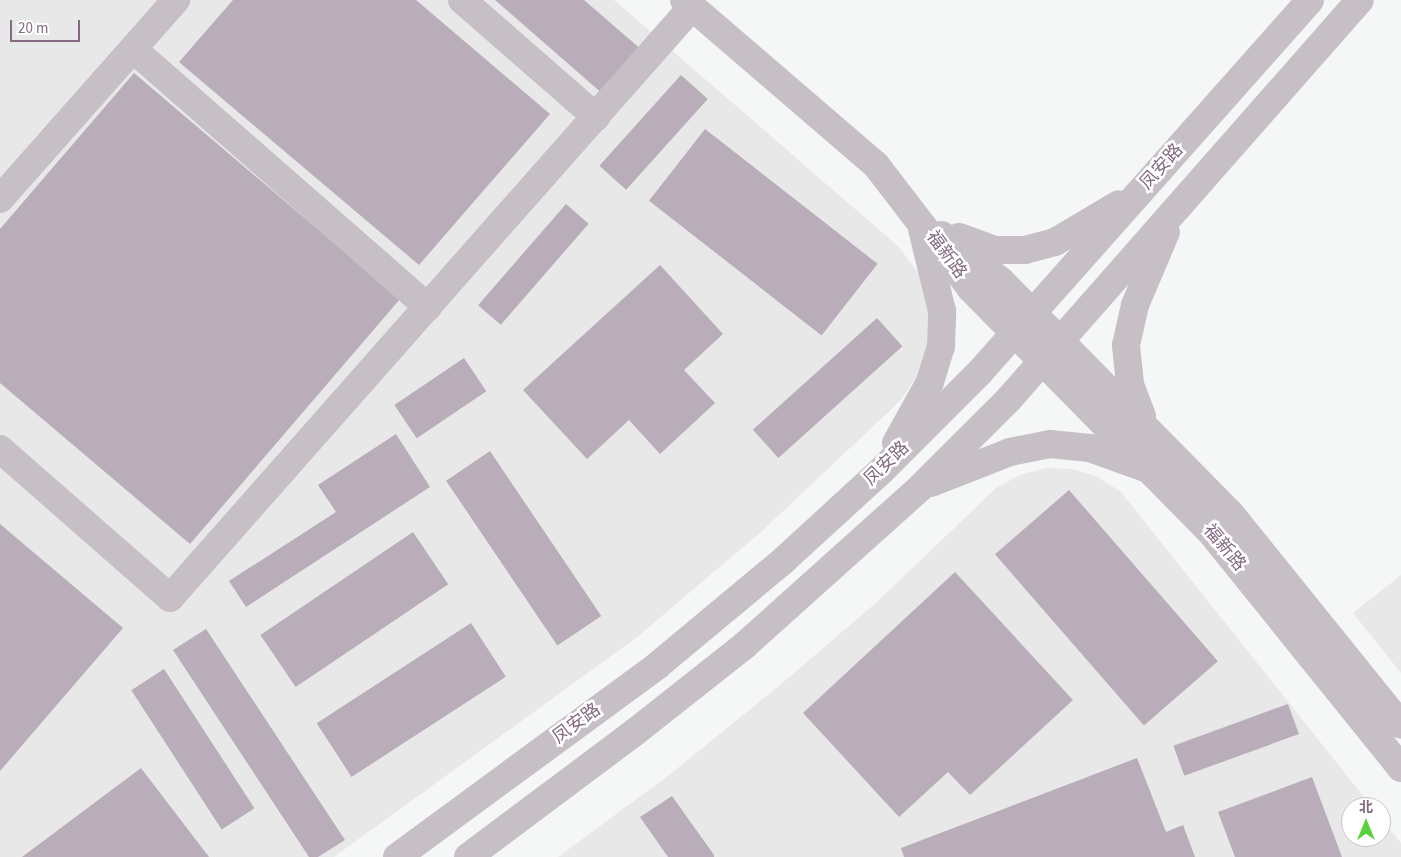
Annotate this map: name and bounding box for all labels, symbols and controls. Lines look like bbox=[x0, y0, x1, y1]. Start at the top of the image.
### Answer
scale bar bbox=[12, 10, 82, 42]
text: 20 m bbox=[18, 18, 48, 39]
street label: 凤安路 bbox=[1136, 140, 1188, 194]
street label: 福新路 bbox=[921, 227, 971, 283]
street label: 凤安路 bbox=[860, 437, 914, 491]
street label: 福新路 bbox=[1198, 520, 1250, 576]
street label: 凤安路 bbox=[549, 699, 605, 749]
north arrow bbox=[1341, 797, 1391, 847]
text: 北 bbox=[1359, 798, 1373, 818]

